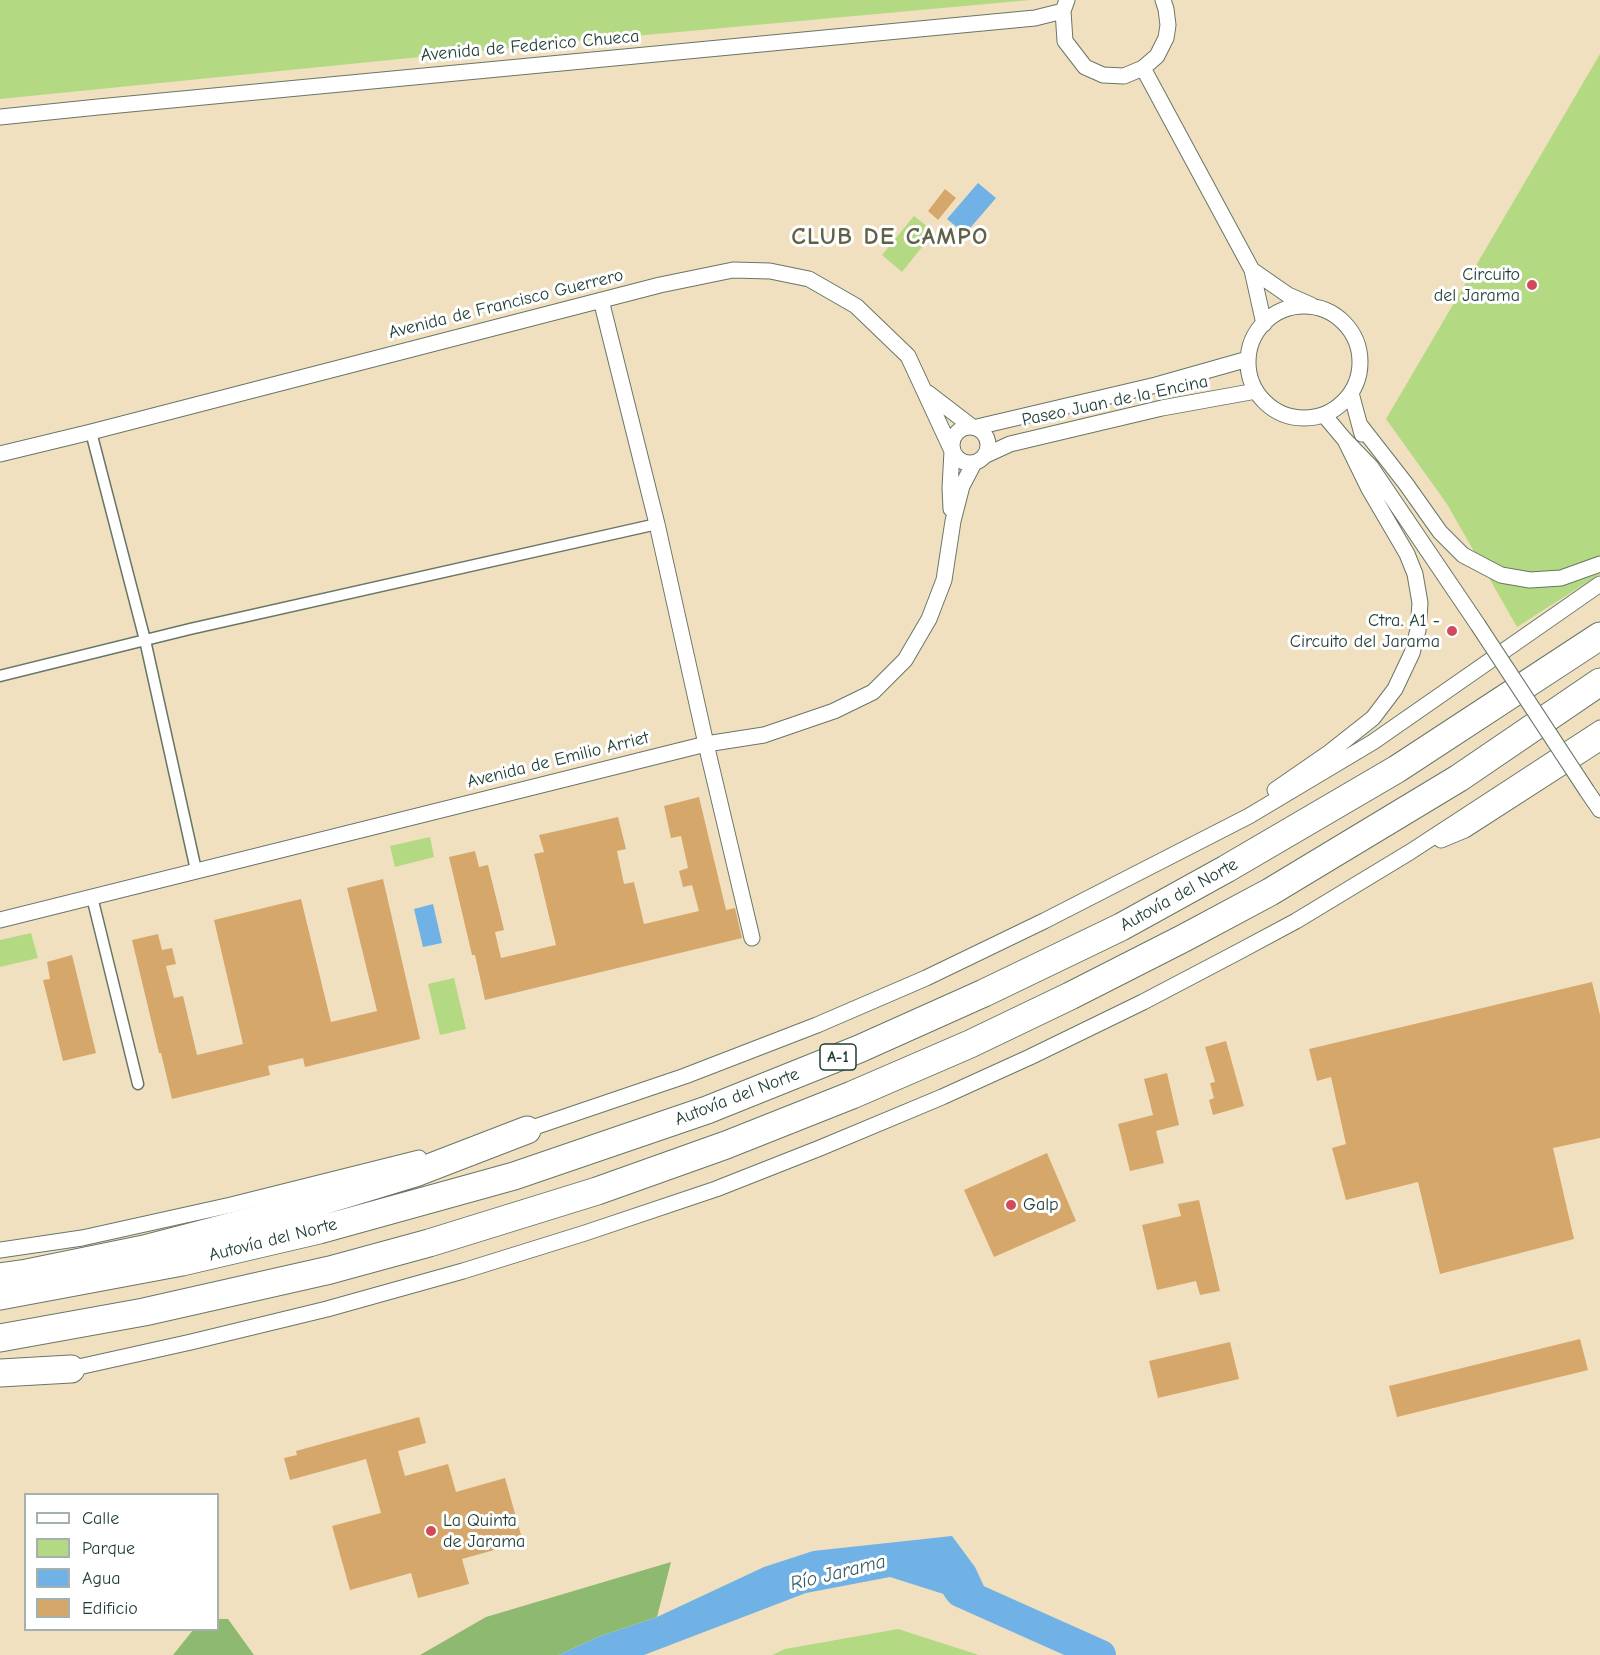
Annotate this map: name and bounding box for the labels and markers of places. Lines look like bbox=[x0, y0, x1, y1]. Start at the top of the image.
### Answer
place label: Circuito del Jarama bbox=[1434, 264, 1520, 306]
marker: Circuito del Jarama bbox=[1525, 278, 1539, 292]
place label: Ctra. A1 - Circuito del Jarama bbox=[1290, 610, 1440, 652]
marker: Ctra. A1 - Circuito del Jarama bbox=[1445, 624, 1459, 638]
place label: Galp bbox=[1023, 1194, 1059, 1216]
marker: Galp bbox=[1004, 1198, 1018, 1212]
place label: La Quinta de Jarama bbox=[443, 1510, 525, 1552]
marker: La Quinta de Jarama bbox=[424, 1524, 438, 1538]

